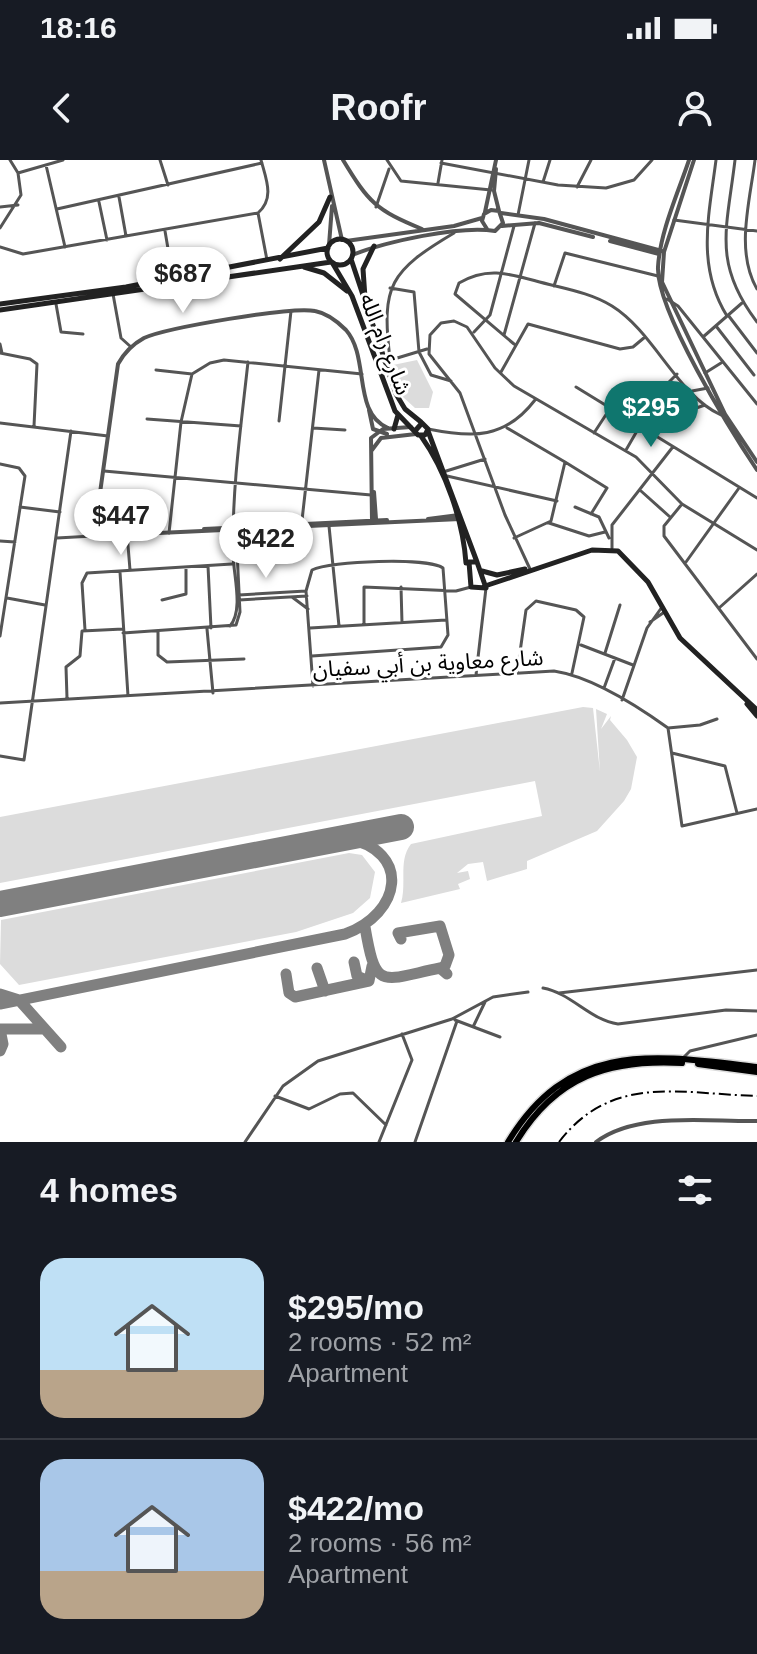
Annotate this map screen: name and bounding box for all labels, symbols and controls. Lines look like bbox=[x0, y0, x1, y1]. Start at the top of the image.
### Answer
text: 18:16 bbox=[40, 11, 117, 44]
icon: back bbox=[40, 86, 84, 130]
icon: person bbox=[673, 86, 717, 130]
text: Roofr bbox=[331, 87, 426, 128]
pin: $687 bbox=[136, 247, 230, 315]
text: $687 bbox=[154, 258, 212, 288]
street label: شارع رام الله bbox=[351, 290, 416, 400]
pin: $295 bbox=[604, 381, 698, 449]
text: $295 bbox=[622, 392, 680, 422]
pin: $447 bbox=[74, 489, 168, 557]
text: $447 bbox=[92, 500, 150, 530]
pin: $422 bbox=[219, 512, 313, 580]
text: $422 bbox=[237, 523, 295, 553]
street label: شارع معاوية بن أبي سفيان bbox=[312, 644, 544, 686]
icon: filters bbox=[673, 1168, 717, 1212]
text: 4 homes bbox=[40, 1171, 178, 1209]
text: $295/mo bbox=[288, 1288, 424, 1326]
icon: home bbox=[104, 1290, 200, 1386]
text: 2 rooms · 52 m² bbox=[288, 1327, 472, 1357]
text: Apartment bbox=[288, 1358, 408, 1388]
text: $422/mo bbox=[288, 1489, 424, 1527]
icon: home bbox=[104, 1491, 200, 1587]
text: 2 rooms · 56 m² bbox=[288, 1528, 472, 1558]
text: Apartment bbox=[288, 1559, 408, 1589]

